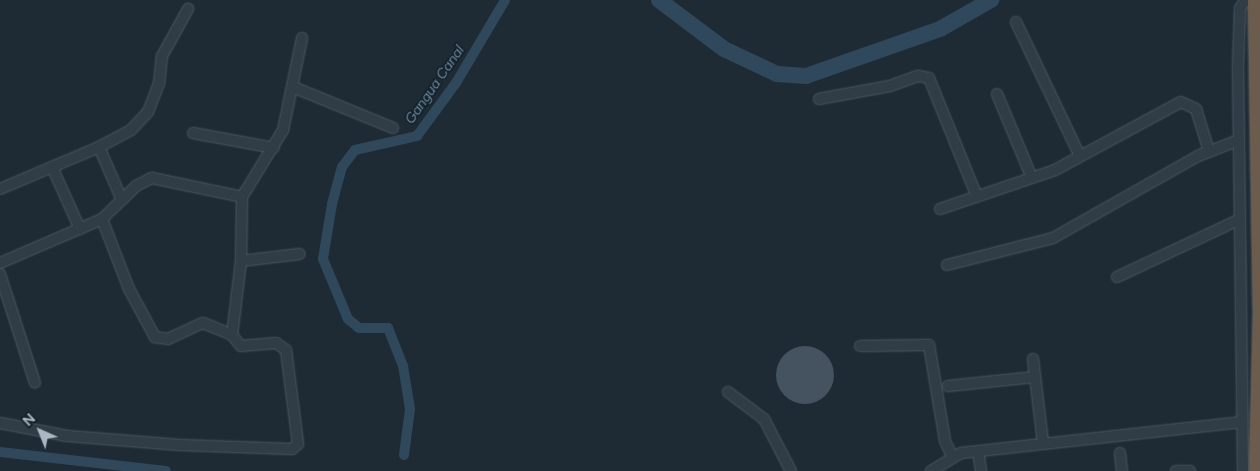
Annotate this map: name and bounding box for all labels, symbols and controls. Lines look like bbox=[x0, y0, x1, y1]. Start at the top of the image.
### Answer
water label: Gangua Canal bbox=[402, 43, 468, 127]
north arrow bbox=[15, 406, 65, 456]
text: N bbox=[19, 410, 39, 430]

